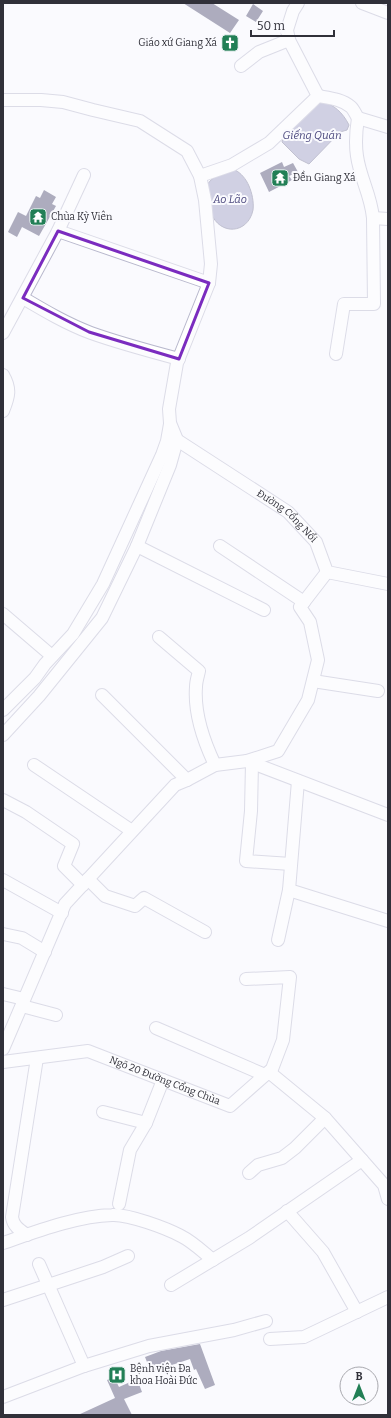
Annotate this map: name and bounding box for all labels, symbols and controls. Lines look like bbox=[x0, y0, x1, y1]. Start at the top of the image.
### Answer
scale bar bbox=[251, 12, 334, 38]
text: 50 m bbox=[257, 19, 286, 33]
church icon: Giáo xứ Giang Xá bbox=[220, 33, 240, 53]
place label: Giáo xứ Giang Xá bbox=[138, 36, 218, 49]
water label: Giếng Quán bbox=[282, 128, 342, 142]
temple icon: Đền Giang Xá bbox=[270, 168, 290, 188]
place label: Đền Giang Xá bbox=[293, 170, 356, 184]
water label: Ao Lão bbox=[212, 193, 247, 206]
temple icon: Chùa Kỳ Viên bbox=[28, 207, 48, 227]
place label: Chùa Kỳ Viên bbox=[51, 210, 113, 223]
street label: Đường Cổng Nổi bbox=[254, 487, 319, 545]
street label: Ngõ 20 Đường Cổng Chùa bbox=[108, 1054, 222, 1108]
place label: Bệnh viện Đa khoa Hoài Đức bbox=[130, 1362, 197, 1387]
hospital icon: Bệnh viện Đa khoa Hoài Đức bbox=[107, 1365, 127, 1385]
north arrow bbox=[339, 1366, 379, 1406]
text: B bbox=[355, 1370, 363, 1383]

